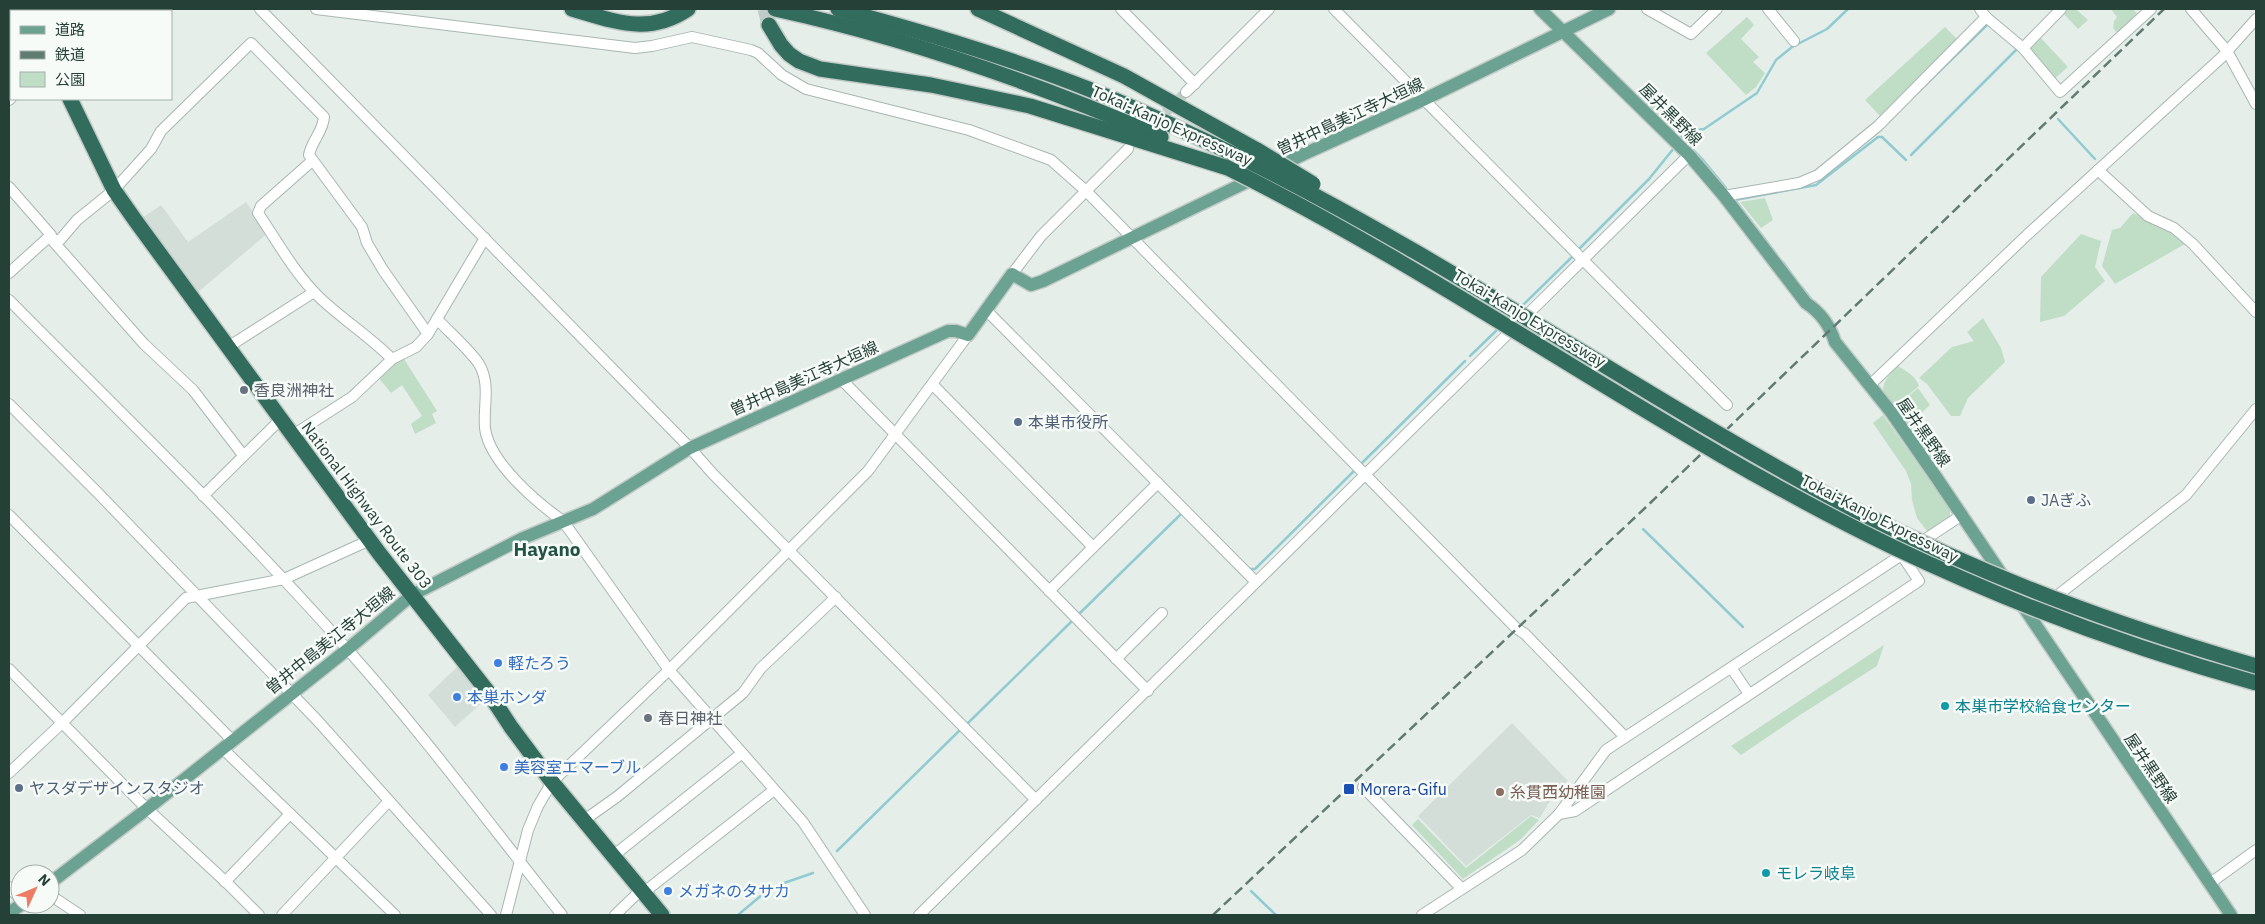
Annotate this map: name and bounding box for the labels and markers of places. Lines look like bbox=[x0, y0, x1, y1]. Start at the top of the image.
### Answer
place label: 香良洲神社 bbox=[254, 380, 334, 400]
marker: 香良洲神社 bbox=[238, 384, 250, 396]
place label: 本巣市役所 bbox=[1028, 412, 1108, 432]
marker: 本巣市役所 bbox=[1012, 416, 1024, 428]
place label: JAぎふ bbox=[2041, 490, 2091, 510]
marker: JAぎふ bbox=[2025, 494, 2037, 506]
place label: 軽たろう bbox=[508, 653, 571, 673]
marker: 軽たろう bbox=[492, 657, 504, 669]
place label: 本巣ホンダ bbox=[467, 687, 547, 707]
marker: 本巣ホンダ bbox=[451, 691, 463, 703]
place label: 本巣市学校給食センター bbox=[1955, 696, 2131, 716]
marker: 本巣市学校給食センター bbox=[1939, 700, 1951, 712]
place label: 春日神社 bbox=[658, 708, 722, 728]
marker: 春日神社 bbox=[642, 712, 654, 724]
place label: 美容室エマーブル bbox=[514, 757, 641, 777]
marker: 美容室エマーブル bbox=[498, 761, 510, 773]
place label: ヤスダデザインスタジオ bbox=[29, 778, 205, 798]
place label: Morera-Gifu bbox=[1360, 779, 1447, 799]
marker: ヤスダデザインスタジオ bbox=[13, 782, 25, 794]
marker: Morera-Gifu bbox=[1342, 782, 1356, 796]
place label: 糸貫西幼稚園 bbox=[1510, 782, 1606, 802]
marker: 糸貫西幼稚園 bbox=[1494, 786, 1506, 798]
place label: モレラ岐阜 bbox=[1776, 863, 1856, 883]
marker: モレラ岐阜 bbox=[1760, 867, 1772, 879]
place label: メガネのタサカ bbox=[678, 881, 790, 901]
marker: メガネのタサカ bbox=[662, 885, 674, 897]

